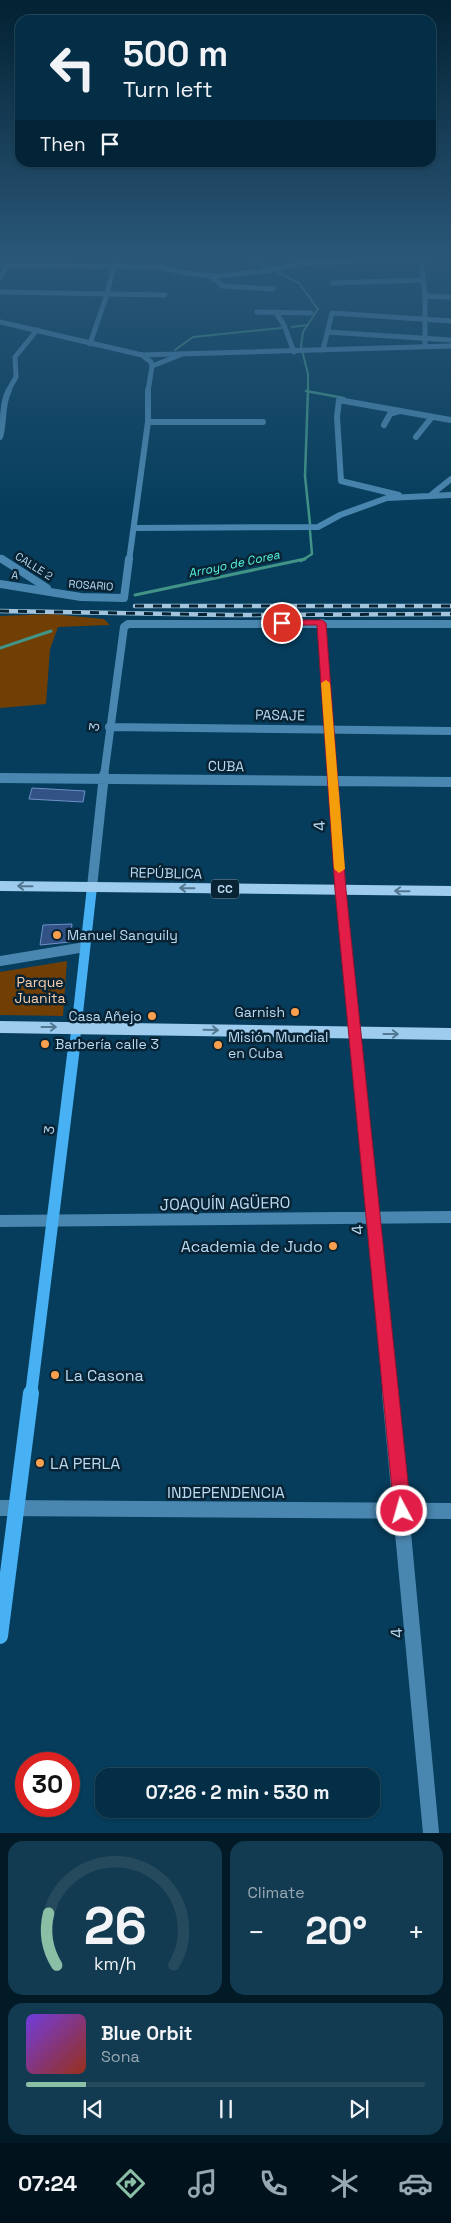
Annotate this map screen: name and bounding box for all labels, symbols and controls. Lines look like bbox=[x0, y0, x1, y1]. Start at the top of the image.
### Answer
text: 500 m bbox=[123, 32, 228, 76]
icon: left bbox=[40, 35, 105, 100]
text: Turn left bbox=[123, 75, 213, 103]
icon: arrive bbox=[96, 130, 124, 158]
text: Then bbox=[40, 132, 86, 157]
water label: Arroyo de Corea bbox=[187, 546, 281, 581]
street label: CALLE 2 bbox=[13, 549, 55, 583]
street label: A bbox=[11, 568, 19, 582]
street label: ROSARIO bbox=[68, 576, 114, 594]
pin bbox=[261, 602, 303, 644]
icon: arrive bbox=[268, 609, 296, 637]
street label: PASAJE bbox=[255, 706, 305, 724]
street label: 3 bbox=[85, 722, 103, 732]
street label: CUBA bbox=[208, 757, 244, 775]
street label: 4 bbox=[309, 820, 330, 832]
street label: REPÚBLICA bbox=[130, 863, 203, 883]
road number: CC bbox=[211, 880, 239, 899]
one-way arrow bbox=[17, 881, 34, 891]
one-way arrow bbox=[180, 883, 196, 893]
one-way arrow bbox=[395, 886, 411, 896]
place label: Manuel Sanguily bbox=[67, 926, 178, 944]
marker: Manuel Sanguily bbox=[51, 929, 63, 941]
park label: Parque Juanita bbox=[14, 973, 66, 1007]
place label: Garnish bbox=[234, 1003, 285, 1021]
marker: Garnish bbox=[289, 1006, 301, 1018]
place label: Casa Añejo bbox=[68, 1007, 142, 1025]
marker: Casa Añejo bbox=[146, 1010, 158, 1022]
one-way arrow bbox=[40, 1022, 56, 1032]
one-way arrow bbox=[203, 1026, 219, 1035]
place label: Misión Mundial en Cuba bbox=[228, 1028, 328, 1062]
one-way arrow bbox=[382, 1029, 399, 1039]
place label: Barbería calle 3 bbox=[55, 1035, 159, 1053]
marker: Barbería calle 3 bbox=[39, 1038, 51, 1050]
marker: Misión Mundial en Cuba bbox=[212, 1039, 224, 1051]
street label: 3 bbox=[40, 1125, 58, 1135]
street label: JOAQUÍN AGÜERO bbox=[160, 1192, 290, 1215]
street label: 4 bbox=[347, 1224, 368, 1236]
place label: Academia de Judo bbox=[181, 1236, 323, 1257]
marker: Academia de Judo bbox=[327, 1240, 339, 1252]
place label: La Casona bbox=[65, 1365, 144, 1386]
marker: La Casona bbox=[49, 1369, 61, 1381]
place label: LA PERLA bbox=[50, 1453, 120, 1474]
marker: LA PERLA bbox=[34, 1457, 46, 1469]
street label: INDEPENDENCIA bbox=[167, 1482, 285, 1503]
position arrow bbox=[375, 1484, 427, 1536]
street label: 4 bbox=[386, 1627, 407, 1639]
speed limit sign: 30 bbox=[15, 1752, 80, 1817]
text: 07:26 · 2 min · 530 m bbox=[145, 1780, 330, 1805]
text: Climate bbox=[248, 1882, 305, 1903]
text: 26 bbox=[83, 1893, 146, 1959]
text: 20° bbox=[305, 1907, 367, 1955]
text: − bbox=[248, 1914, 265, 1950]
text: + bbox=[408, 1914, 425, 1950]
text: km/h bbox=[93, 1952, 136, 1975]
text: Blue Orbit bbox=[101, 2021, 192, 2046]
text: Sona bbox=[101, 2046, 140, 2067]
icon: previous bbox=[79, 2095, 107, 2123]
icon: pause bbox=[212, 2095, 240, 2123]
icon: next bbox=[345, 2095, 373, 2123]
icon: directions bbox=[113, 2166, 148, 2201]
icon: music bbox=[185, 2166, 220, 2201]
icon: phone bbox=[256, 2166, 291, 2201]
icon: climate bbox=[327, 2166, 362, 2201]
icon: car bbox=[398, 2166, 433, 2201]
text: 07:24 bbox=[18, 2169, 77, 2197]

